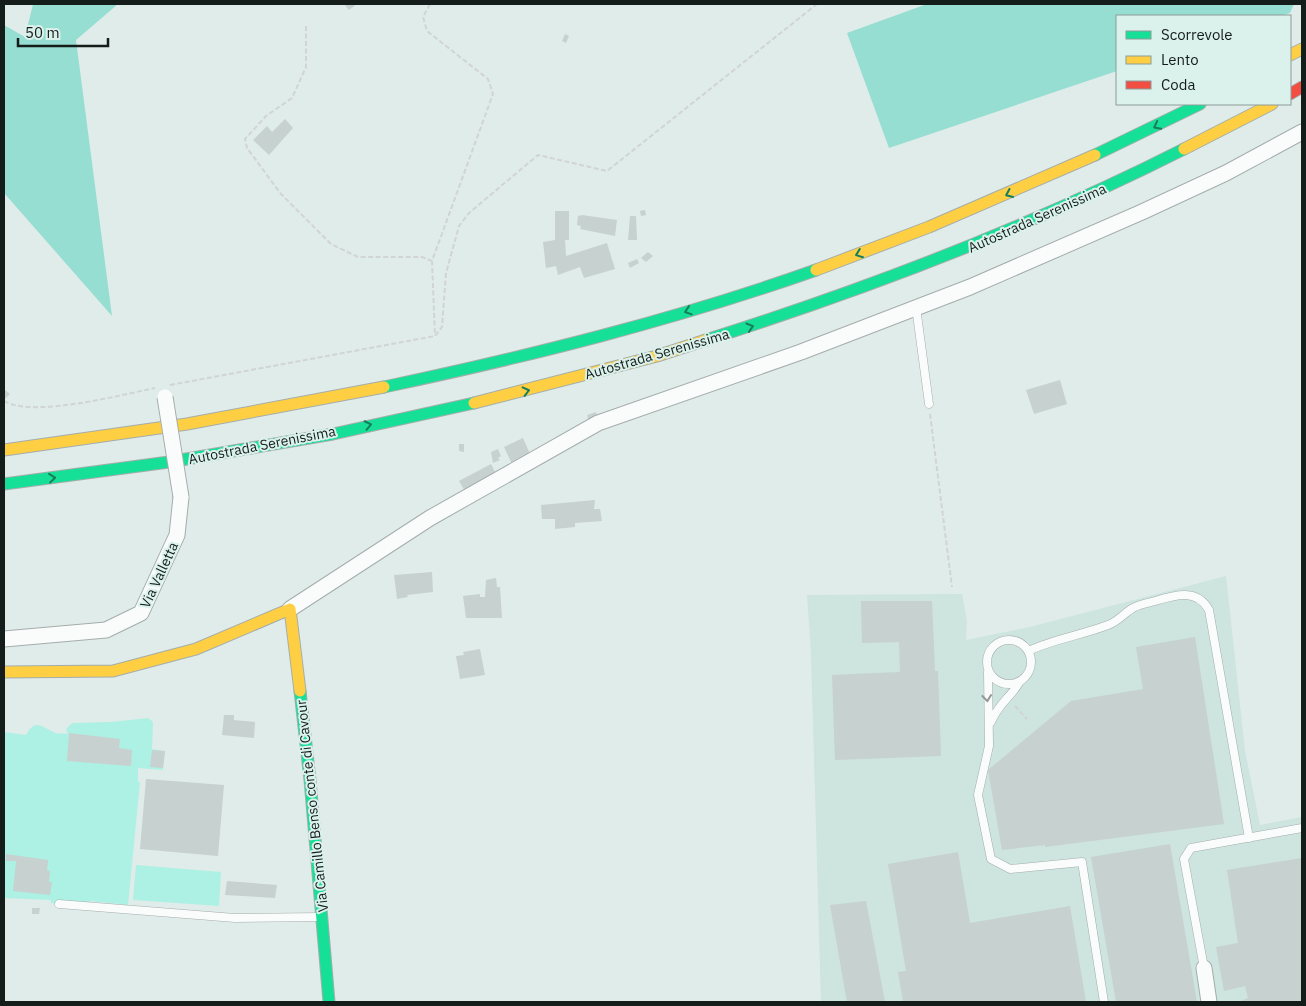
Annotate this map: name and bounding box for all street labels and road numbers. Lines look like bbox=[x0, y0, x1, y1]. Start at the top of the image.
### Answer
street label: Autostrada Serenissima bbox=[965, 179, 1109, 257]
street label: Autostrada Serenissima bbox=[583, 325, 732, 383]
street label: Autostrada Serenissima bbox=[187, 422, 338, 468]
street label: Via Valletta bbox=[136, 539, 182, 611]
street label: Via Camillo Benso conte di Cavour bbox=[292, 699, 332, 913]

